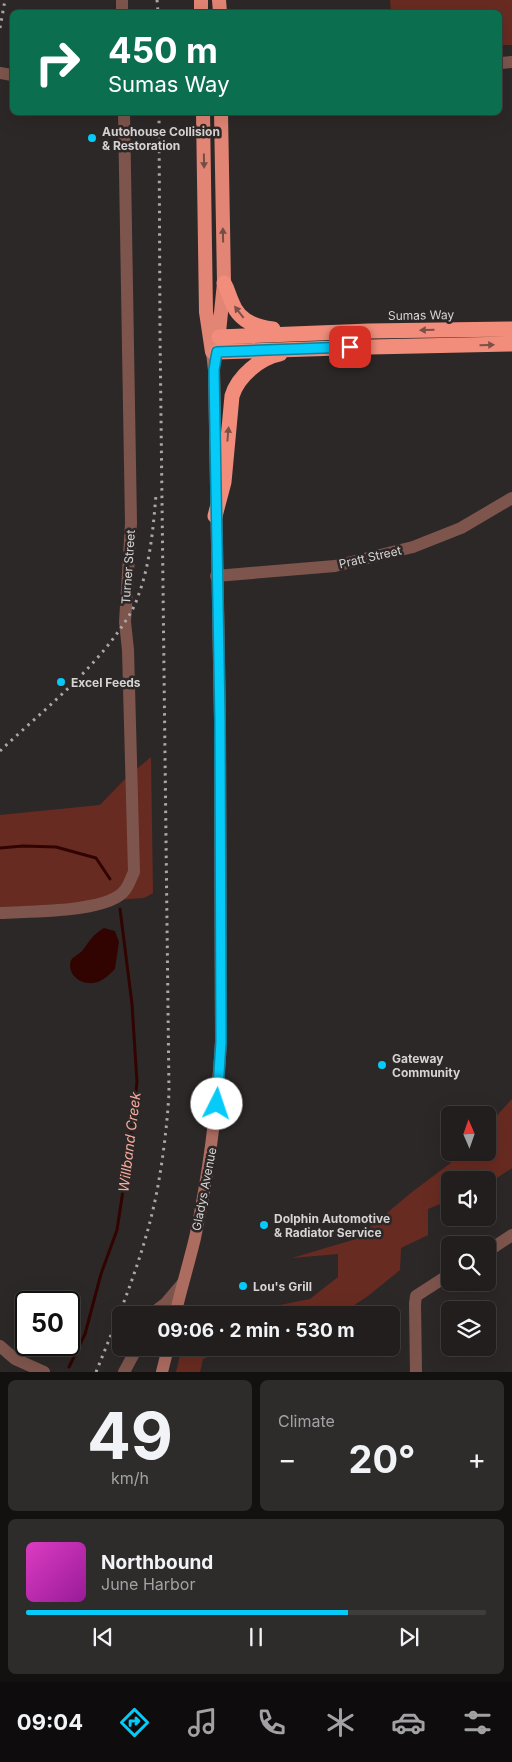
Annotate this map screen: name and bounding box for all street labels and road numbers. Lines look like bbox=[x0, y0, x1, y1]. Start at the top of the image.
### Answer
street label: Sumas Way bbox=[388, 307, 455, 323]
street label: Turner Street bbox=[118, 529, 138, 605]
street label: Pratt Street bbox=[337, 543, 403, 571]
street label: Gladys Avenue bbox=[189, 1146, 219, 1232]

